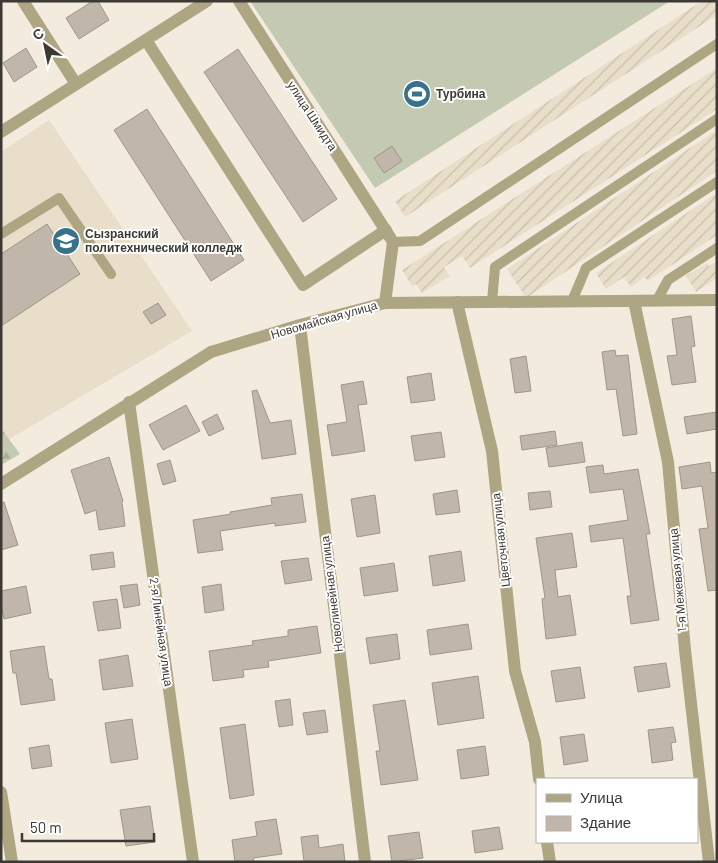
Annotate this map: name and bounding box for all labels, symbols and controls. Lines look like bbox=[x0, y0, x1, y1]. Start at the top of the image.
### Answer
north arrow bbox=[20, 20, 70, 70]
text: С bbox=[29, 24, 47, 44]
street label: улица Шмидта bbox=[284, 78, 341, 154]
sports icon: Турбина bbox=[402, 79, 432, 109]
place label: Турбина bbox=[436, 86, 486, 101]
school or university icon: Сызранский политехнический колледж bbox=[51, 226, 81, 256]
place label: Сызранский политехнический колледж bbox=[85, 226, 243, 255]
street label: Новомайская улица bbox=[269, 297, 379, 342]
street label: Цветочная улица bbox=[488, 492, 513, 588]
street label: 1-я Межевая улица bbox=[665, 527, 690, 632]
street label: Новолинейная улица bbox=[317, 535, 346, 653]
street label: 2-я Линейная улица bbox=[146, 577, 177, 688]
legend bbox=[536, 778, 698, 843]
text: Улица bbox=[580, 788, 623, 806]
scale bar bbox=[22, 810, 155, 842]
text: Здание bbox=[580, 813, 631, 831]
text: 50 m bbox=[30, 818, 62, 836]

